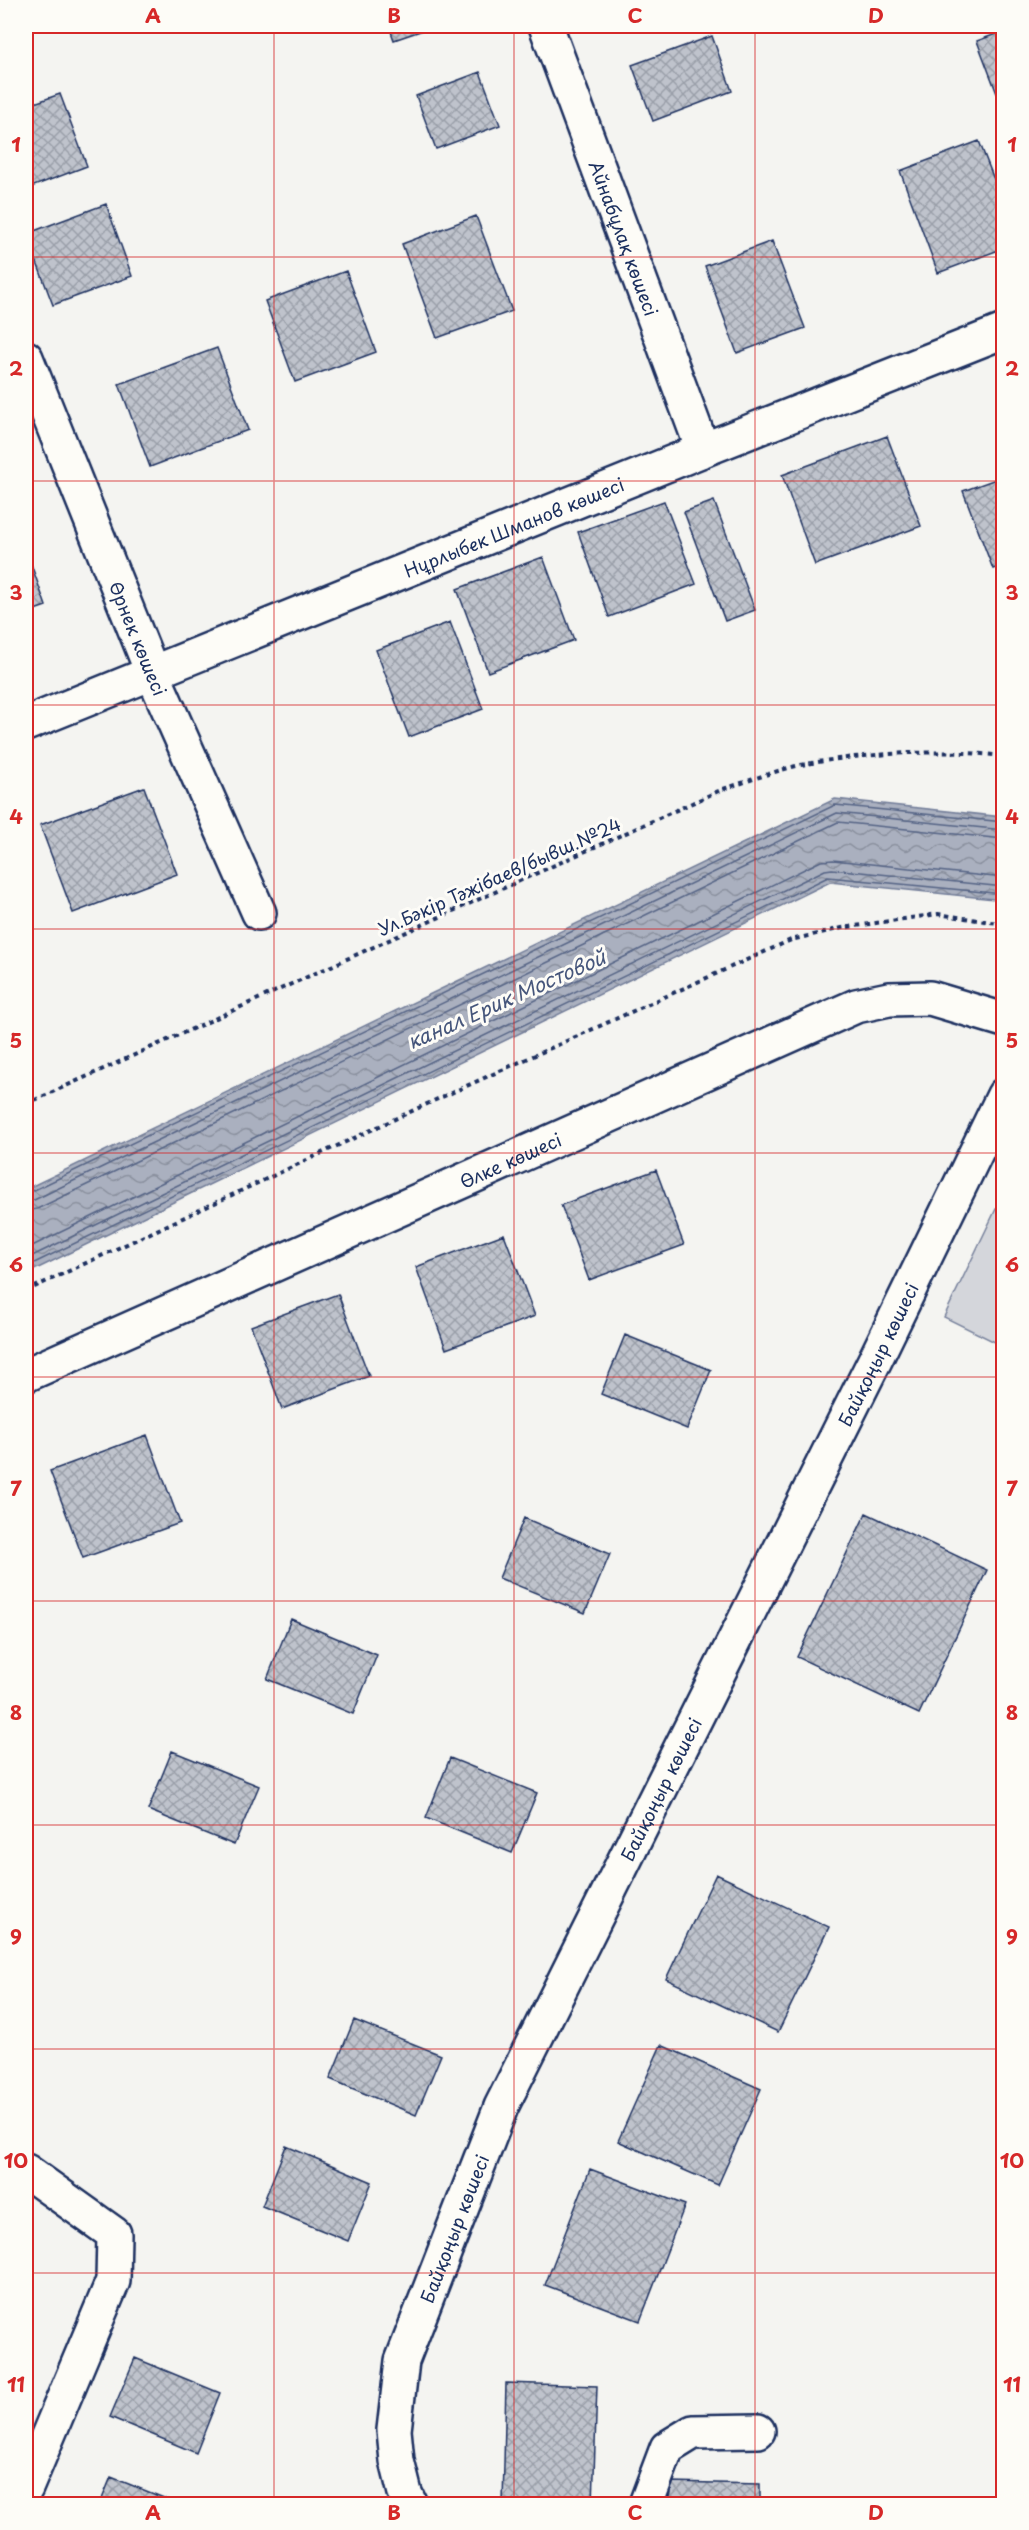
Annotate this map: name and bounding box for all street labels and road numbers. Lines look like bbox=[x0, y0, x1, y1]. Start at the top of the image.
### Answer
street label: Айнабұлақ көшесі bbox=[583, 156, 666, 320]
street label: Нұрлыбек Шманов көшесі bbox=[399, 470, 628, 583]
street label: Өрнек көшесі bbox=[103, 577, 174, 700]
street label: Ул.Бәкір Тәжібаев/бывш.№24 bbox=[373, 810, 625, 942]
street label: Өлке көшесі bbox=[455, 1125, 566, 1194]
street label: Байқоңыр көшесi bbox=[831, 1278, 924, 1431]
street label: Байқоңыр көшесi bbox=[613, 1713, 707, 1865]
street label: Байқоңыр көшесi bbox=[413, 2150, 495, 2306]

